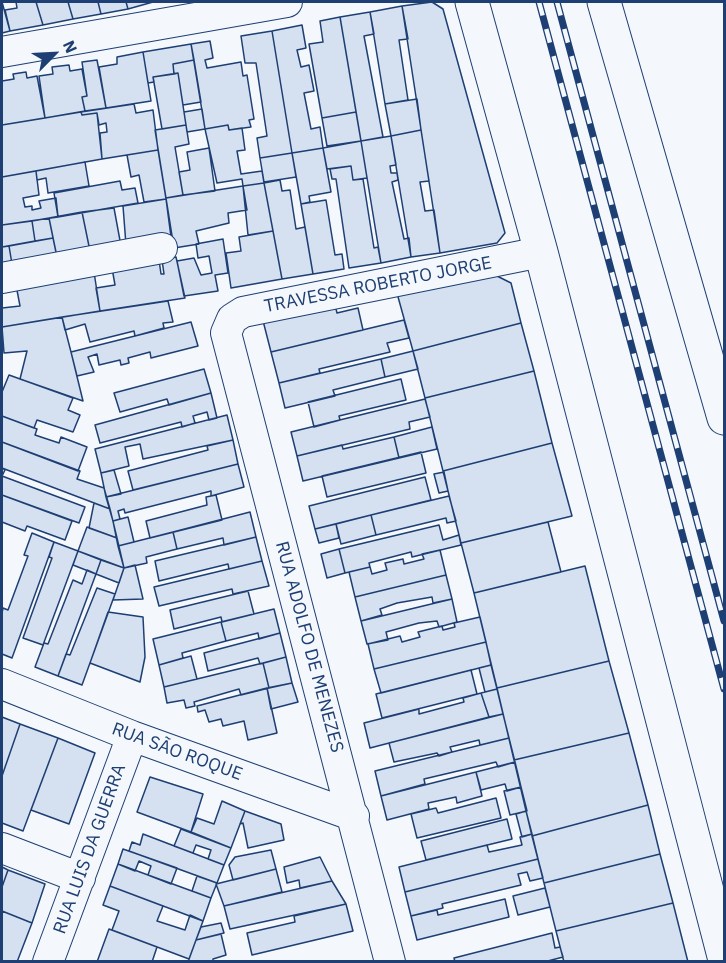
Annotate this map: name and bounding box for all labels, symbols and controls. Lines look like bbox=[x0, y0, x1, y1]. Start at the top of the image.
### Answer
north arrow bbox=[24, 24, 84, 84]
text: N bbox=[59, 37, 82, 56]
street label: TRAVESSA ROBERTO JORGE bbox=[262, 252, 494, 318]
street label: RUA ADOLFO DE MENEZES bbox=[270, 539, 348, 755]
street label: RUA SÃO ROQUE bbox=[109, 718, 245, 786]
street label: RUA LUIS DA GUERRA bbox=[49, 761, 131, 937]

